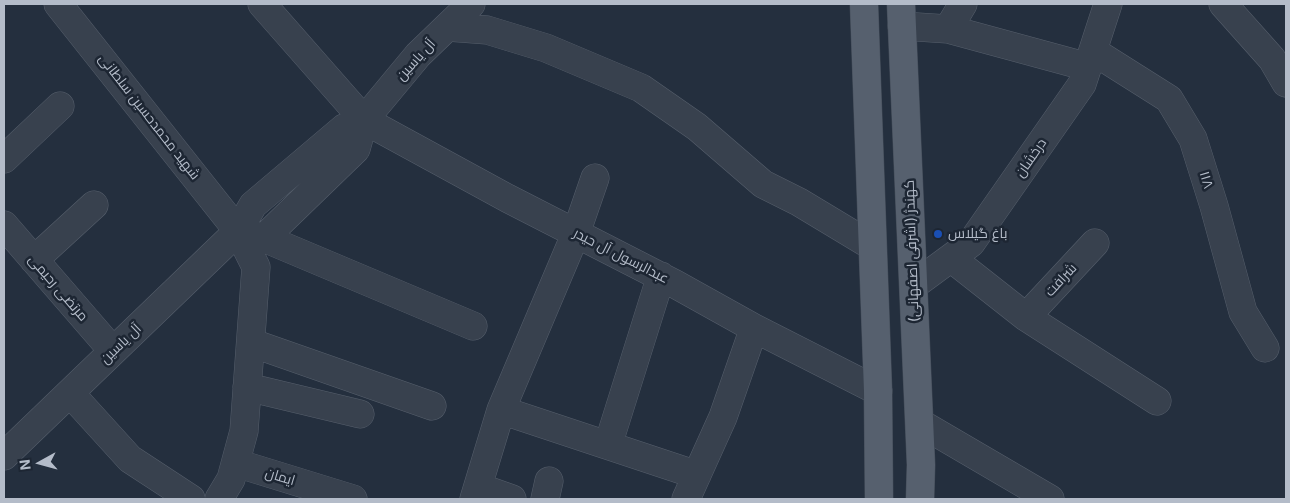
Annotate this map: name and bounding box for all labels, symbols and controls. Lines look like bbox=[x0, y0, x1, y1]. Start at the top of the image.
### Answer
street label: آل یاسین bbox=[393, 36, 439, 84]
street label: شهید محمدحسین سلطانی bbox=[95, 51, 203, 183]
street label: درخشان bbox=[1012, 135, 1050, 181]
street label: ۱۱۸ bbox=[1195, 169, 1217, 191]
street label: کهندژ (اشرفی اصفهانی) bbox=[901, 180, 923, 322]
street label: عبدالرسول آل حیدر bbox=[571, 225, 671, 287]
place label: باغ گیلاس bbox=[948, 226, 1007, 242]
marker: باغ گیلاس bbox=[932, 228, 944, 240]
street label: مرتضی رحیمی bbox=[25, 251, 91, 325]
street label: شرافت bbox=[1041, 260, 1081, 300]
street label: آل یاسین bbox=[97, 320, 145, 368]
north arrow bbox=[15, 438, 65, 488]
text: N bbox=[16, 459, 34, 471]
street label: ایمان bbox=[263, 465, 297, 489]

